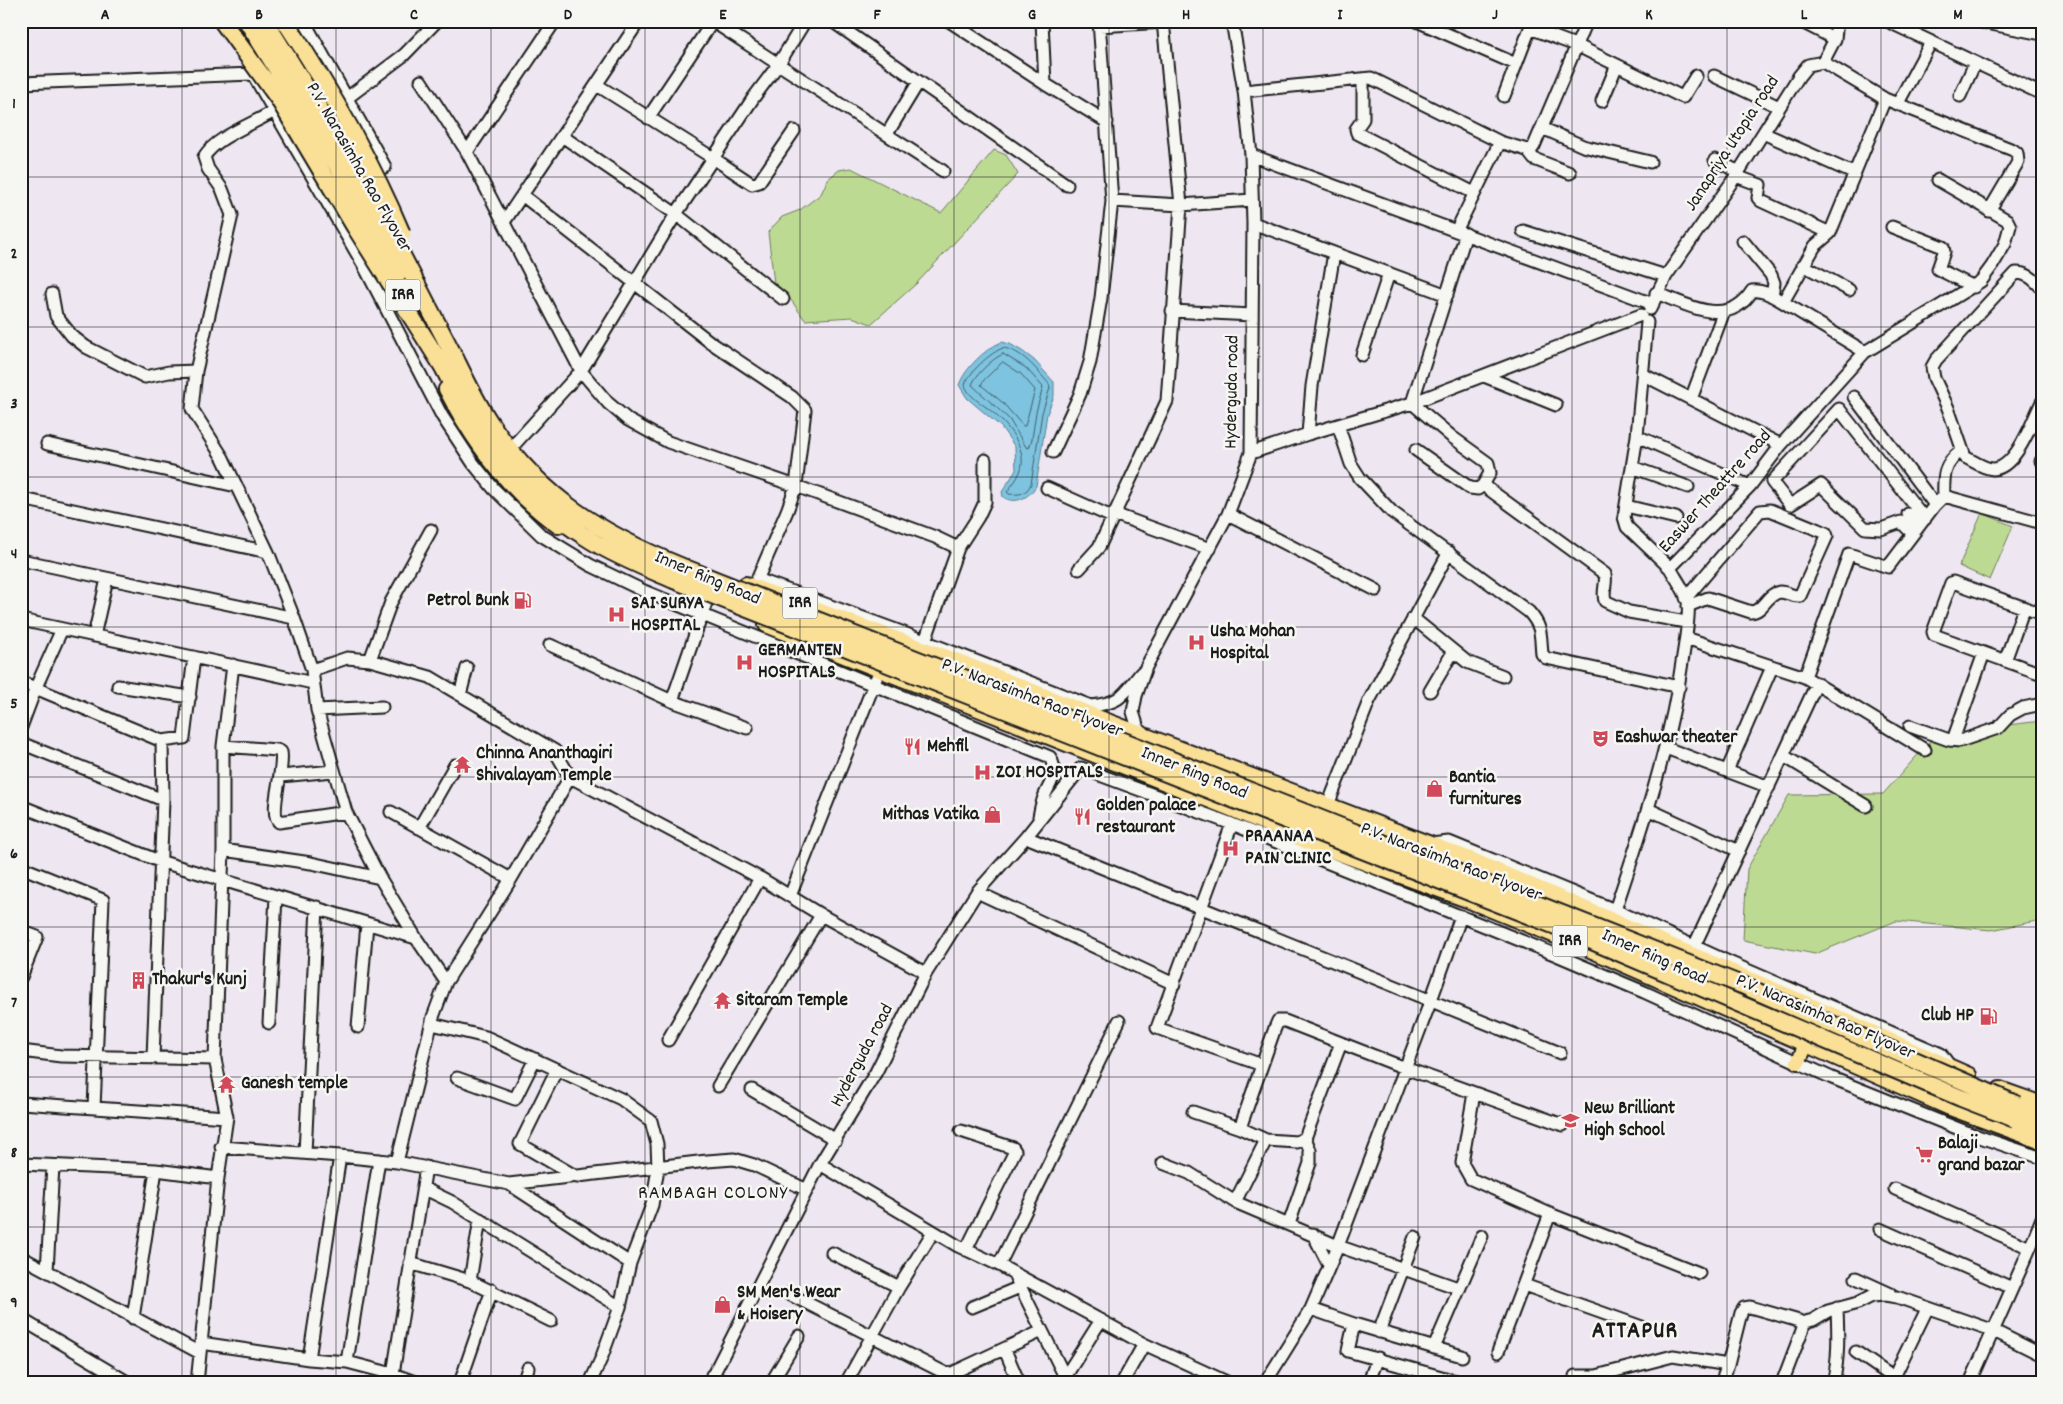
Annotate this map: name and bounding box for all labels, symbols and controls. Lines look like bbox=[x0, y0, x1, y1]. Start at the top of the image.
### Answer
text: A bbox=[101, 4, 110, 27]
text: B bbox=[255, 4, 263, 27]
text: C bbox=[410, 4, 418, 27]
text: D bbox=[564, 4, 573, 27]
text: E bbox=[719, 4, 727, 27]
text: F bbox=[873, 4, 881, 27]
text: G bbox=[1028, 4, 1036, 27]
text: H bbox=[1182, 4, 1190, 27]
text: I bbox=[1338, 4, 1344, 27]
text: J bbox=[1492, 4, 1498, 27]
text: K bbox=[1645, 4, 1653, 27]
text: L bbox=[1801, 4, 1808, 27]
text: M bbox=[1953, 4, 1963, 27]
street label: Janapriya Utopia road bbox=[1679, 71, 1787, 217]
street label: P.V. Narasimha Rao Flyover bbox=[298, 78, 418, 258]
text: 1 bbox=[12, 93, 16, 116]
text: 2 bbox=[11, 243, 18, 266]
road number: IRR bbox=[386, 280, 420, 310]
street label: Hyderguda road bbox=[1219, 335, 1247, 449]
text: 3 bbox=[10, 393, 18, 416]
street label: Easwer Theattre road bbox=[1653, 424, 1779, 560]
text: 4 bbox=[11, 543, 17, 566]
street label: Inner Ring Road bbox=[650, 545, 764, 613]
place label: Petrol Bunk bbox=[427, 588, 509, 615]
road number: IRR bbox=[782, 588, 818, 618]
fuel station icon: Petrol Bunk bbox=[513, 591, 533, 611]
place label: SAI SURYA HOSPITAL bbox=[631, 591, 704, 640]
hospital icon: SAI SURYA HOSPITAL bbox=[607, 605, 627, 625]
place label: Usha Mohan Hospital bbox=[1210, 619, 1295, 668]
hospital icon: Usha Mohan Hospital bbox=[1186, 633, 1206, 653]
place label: GERMANTEN HOSPITALS bbox=[758, 638, 842, 687]
hospital icon: GERMANTEN HOSPITALS bbox=[734, 652, 754, 672]
street label: P.V. Narasimha Rao Flyover bbox=[937, 652, 1127, 746]
text: 5 bbox=[10, 693, 18, 716]
place label: Eashwar theater bbox=[1615, 725, 1738, 752]
theatre icon: Eashwar theater bbox=[1591, 728, 1611, 748]
place label: Mehfil bbox=[927, 734, 969, 761]
restaurant icon: Mehfil bbox=[903, 737, 923, 757]
street label: Inner Ring Road bbox=[1137, 740, 1251, 808]
place label: Chinna Ananthagiri Shivalayam Temple bbox=[476, 741, 613, 790]
temple icon: Chinna Ananthagiri Shivalayam Temple bbox=[452, 755, 472, 775]
place label: ZOI HOSPITALS bbox=[996, 760, 1103, 787]
hospital icon: ZOI HOSPITALS bbox=[972, 763, 992, 783]
place label: Bantia furnitures bbox=[1448, 765, 1522, 814]
shop icon: Bantia furnitures bbox=[1425, 779, 1445, 799]
place label: Golden palace restaurant bbox=[1096, 793, 1196, 842]
place label: Mithas Vatika bbox=[882, 802, 980, 829]
shop icon: Mithas Vatika bbox=[983, 805, 1003, 825]
restaurant icon: Golden palace restaurant bbox=[1072, 807, 1092, 827]
street label: P.V. Narasimha Rao Flyover bbox=[1356, 816, 1546, 910]
place label: PRAANAA PAIN CLINIC bbox=[1245, 824, 1332, 873]
hospital icon: PRAANAA PAIN CLINIC bbox=[1221, 838, 1241, 858]
text: 6 bbox=[10, 843, 18, 866]
street label: Inner Ring Road bbox=[1597, 923, 1711, 993]
road number: IRR bbox=[1552, 926, 1588, 956]
place label: Thakur's Kunj bbox=[152, 967, 247, 994]
street label: P.V. Narasimha Rao Flyover bbox=[1731, 968, 1919, 1068]
building icon: Thakur's Kunj bbox=[128, 970, 148, 990]
place label: Sitaram Temple bbox=[736, 988, 848, 1015]
temple icon: Sitaram Temple bbox=[712, 991, 732, 1011]
text: 7 bbox=[11, 992, 17, 1015]
street label: Hyderguda road bbox=[824, 999, 902, 1113]
place label: Club HP bbox=[1921, 1003, 1974, 1030]
fuel station icon: Club HP bbox=[1978, 1006, 1998, 1026]
place label: Ganesh temple bbox=[241, 1071, 348, 1098]
temple icon: Ganesh temple bbox=[217, 1074, 237, 1094]
place label: New Brilliant High School bbox=[1584, 1096, 1675, 1145]
school or university icon: New Brilliant High School bbox=[1560, 1110, 1580, 1130]
place label: Balaji grand bazar bbox=[1938, 1131, 2026, 1180]
text: 8 bbox=[11, 1142, 18, 1165]
supermarket icon: Balaji grand bazar bbox=[1914, 1145, 1934, 1165]
district label: RAMBAGH COLONY bbox=[638, 1180, 788, 1208]
place label: SM Men's Wear & Hoisery bbox=[737, 1280, 841, 1329]
text: 9 bbox=[10, 1292, 18, 1315]
shop icon: SM Men's Wear & Hoisery bbox=[713, 1294, 733, 1314]
district label: ATTAPUR bbox=[1592, 1315, 1678, 1349]

